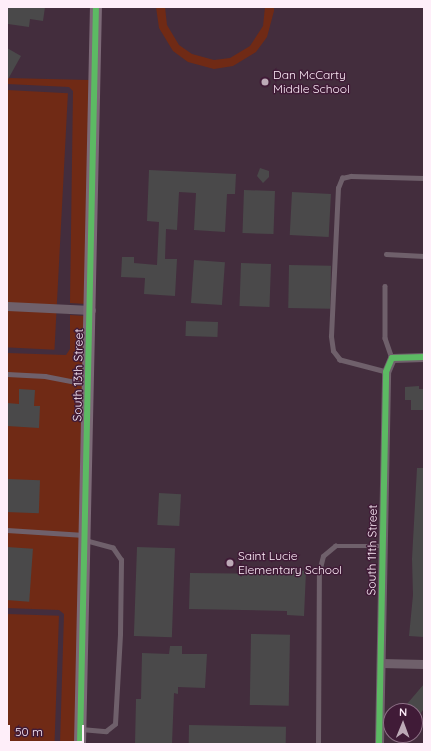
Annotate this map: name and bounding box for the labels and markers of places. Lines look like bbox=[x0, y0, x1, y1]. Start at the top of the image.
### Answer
place label: Dan McCarty Middle School bbox=[273, 68, 350, 96]
marker: Dan McCarty Middle School bbox=[260, 77, 270, 87]
place label: Saint Lucie Elementary School bbox=[238, 549, 342, 577]
marker: Saint Lucie Elementary School bbox=[225, 558, 235, 568]

